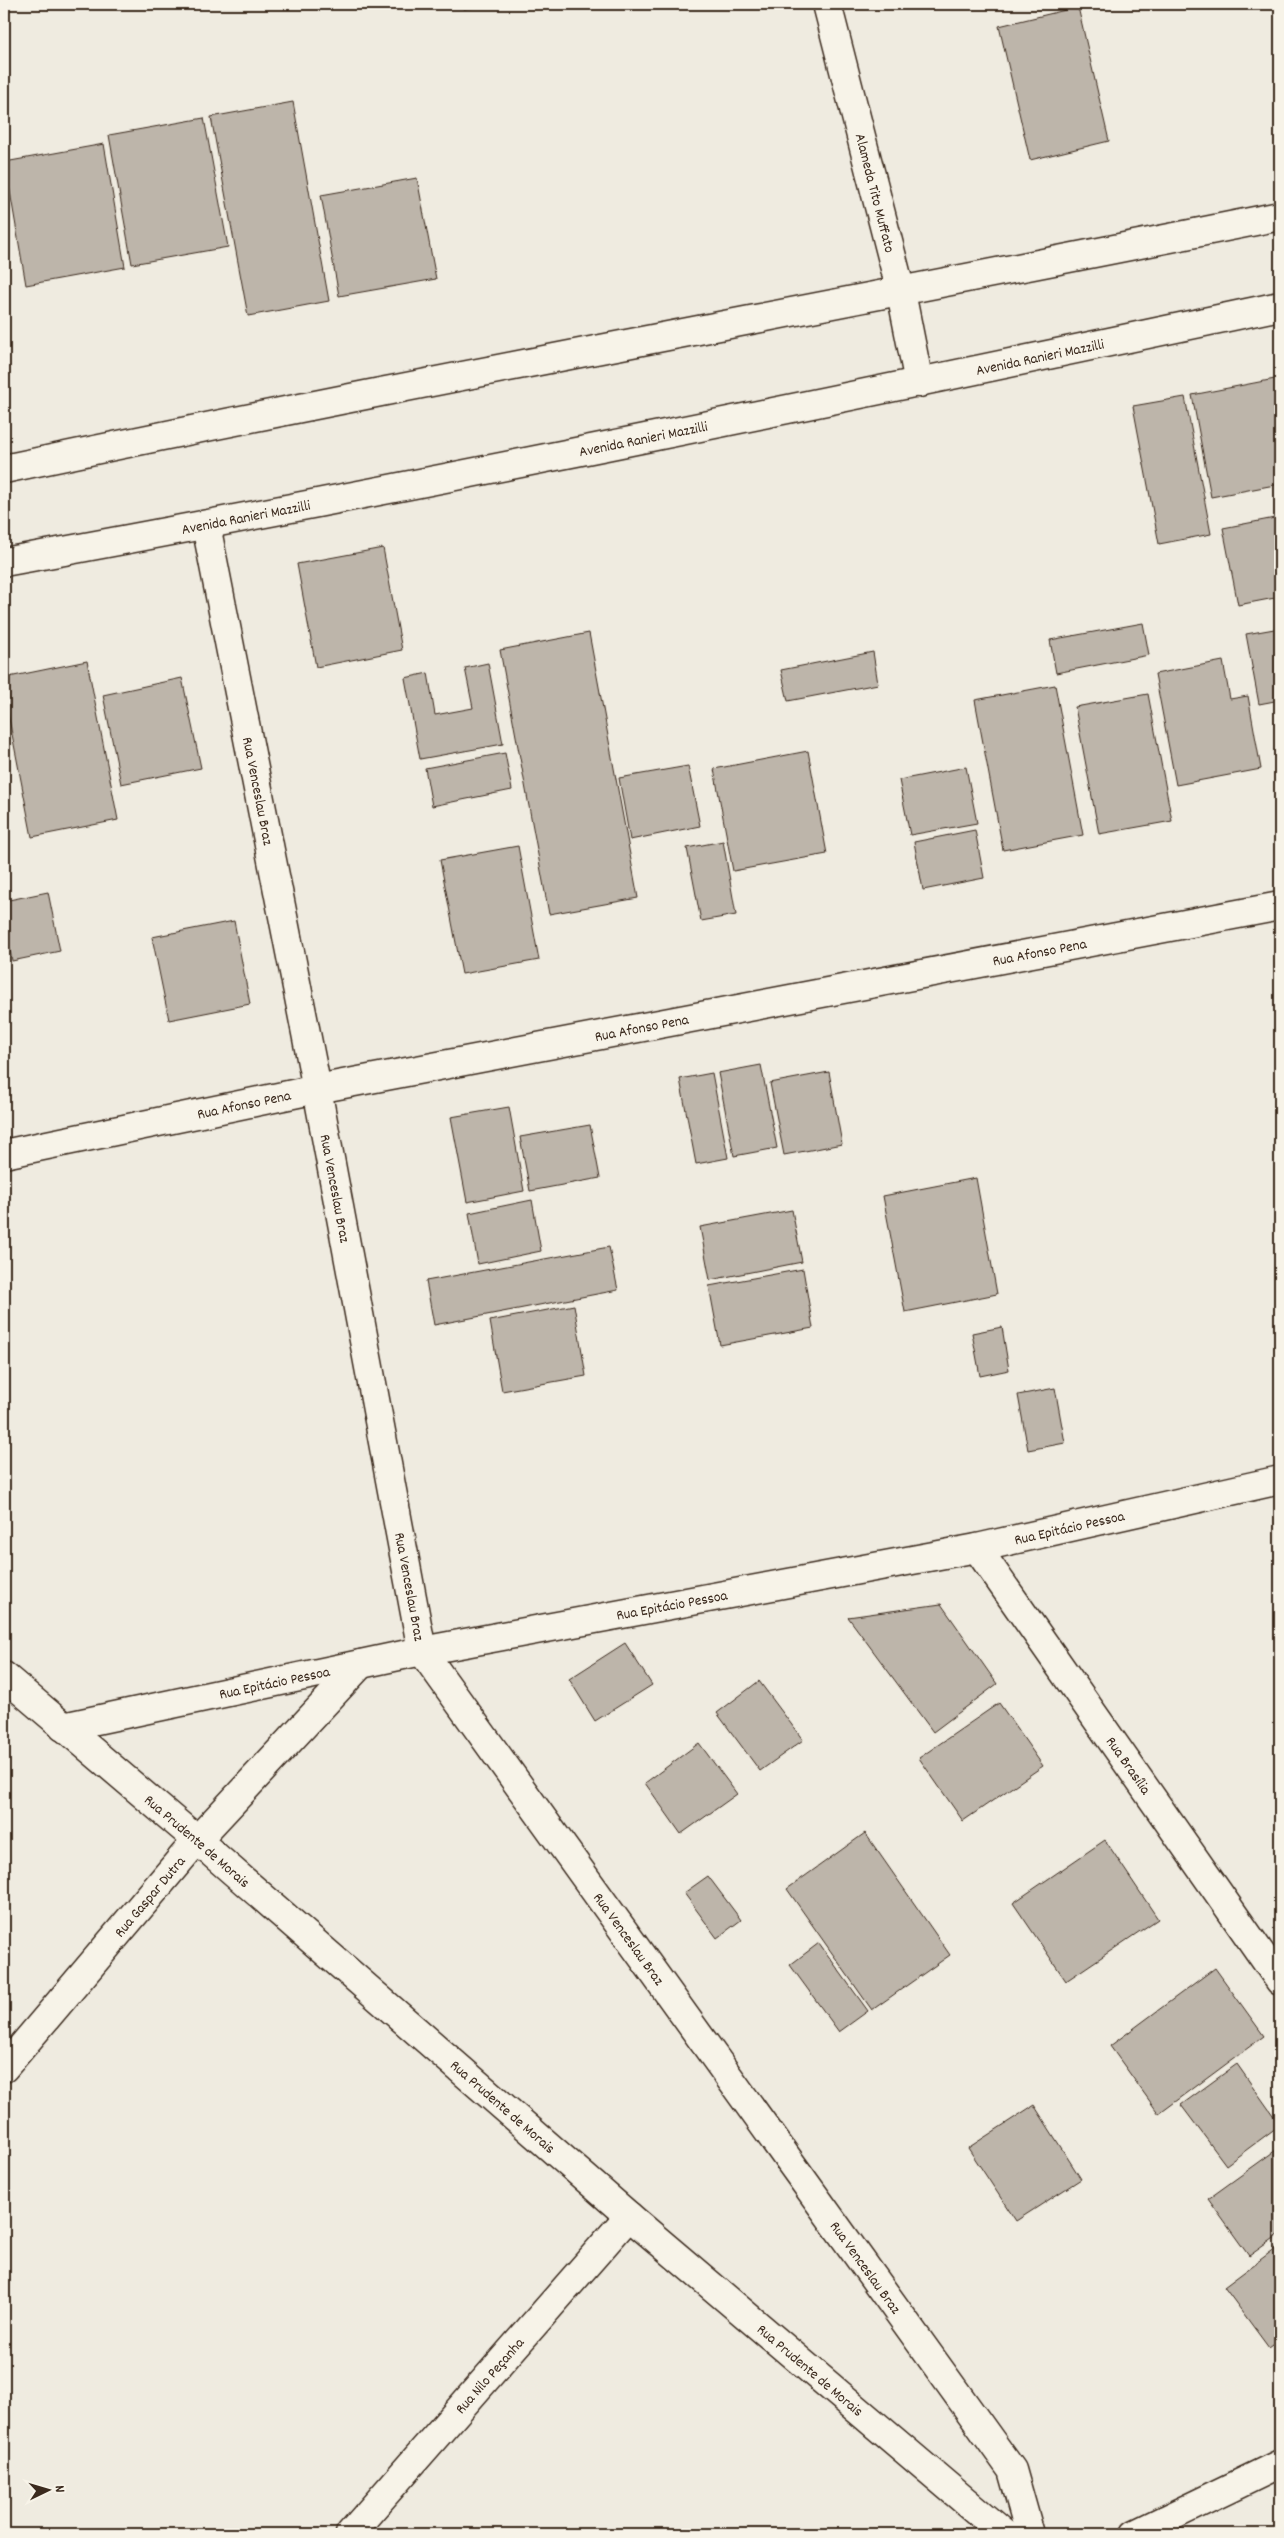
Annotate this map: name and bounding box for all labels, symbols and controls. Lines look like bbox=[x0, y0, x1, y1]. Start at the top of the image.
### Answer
street label: Alameda Tito Muffato bbox=[848, 131, 900, 256]
street label: Avenida Ranieri Mazzilli bbox=[974, 334, 1107, 383]
street label: Avenida Ranieri Mazzilli bbox=[577, 417, 710, 464]
street label: Avenida Ranieri Mazzilli bbox=[180, 496, 313, 542]
street label: Rua Venceslau Braz bbox=[235, 735, 278, 848]
street label: Rua Afonso Pena bbox=[991, 934, 1090, 973]
street label: Rua Afonso Pena bbox=[593, 1009, 692, 1049]
street label: Rua Afonso Pena bbox=[195, 1085, 294, 1127]
street label: Rua Venceslau Braz bbox=[313, 1133, 355, 1245]
street label: Rua Epitácio Pessoa bbox=[1012, 1506, 1128, 1552]
street label: Rua Venceslau Braz bbox=[387, 1531, 429, 1643]
street label: Rua Epitácio Pessoa bbox=[615, 1585, 730, 1628]
street label: Rua Epitácio Pessoa bbox=[217, 1662, 333, 1707]
street label: Rua Brasília bbox=[1099, 1733, 1156, 1801]
street label: Rua Prudente de Morais bbox=[138, 1790, 254, 1894]
street label: Rua Gaspar Dutra bbox=[110, 1851, 192, 1943]
street label: Rua Venceslau Braz bbox=[586, 1889, 669, 1991]
street label: Rua Prudente de Morais bbox=[444, 2056, 559, 2160]
street label: Rua Venceslau Braz bbox=[823, 2217, 906, 2320]
street label: Rua Prudente de Morais bbox=[751, 2320, 867, 2423]
street label: Rua Nilo Peçanha bbox=[451, 2333, 531, 2420]
north arrow bbox=[22, 2466, 72, 2516]
text: N bbox=[49, 2485, 69, 2493]

